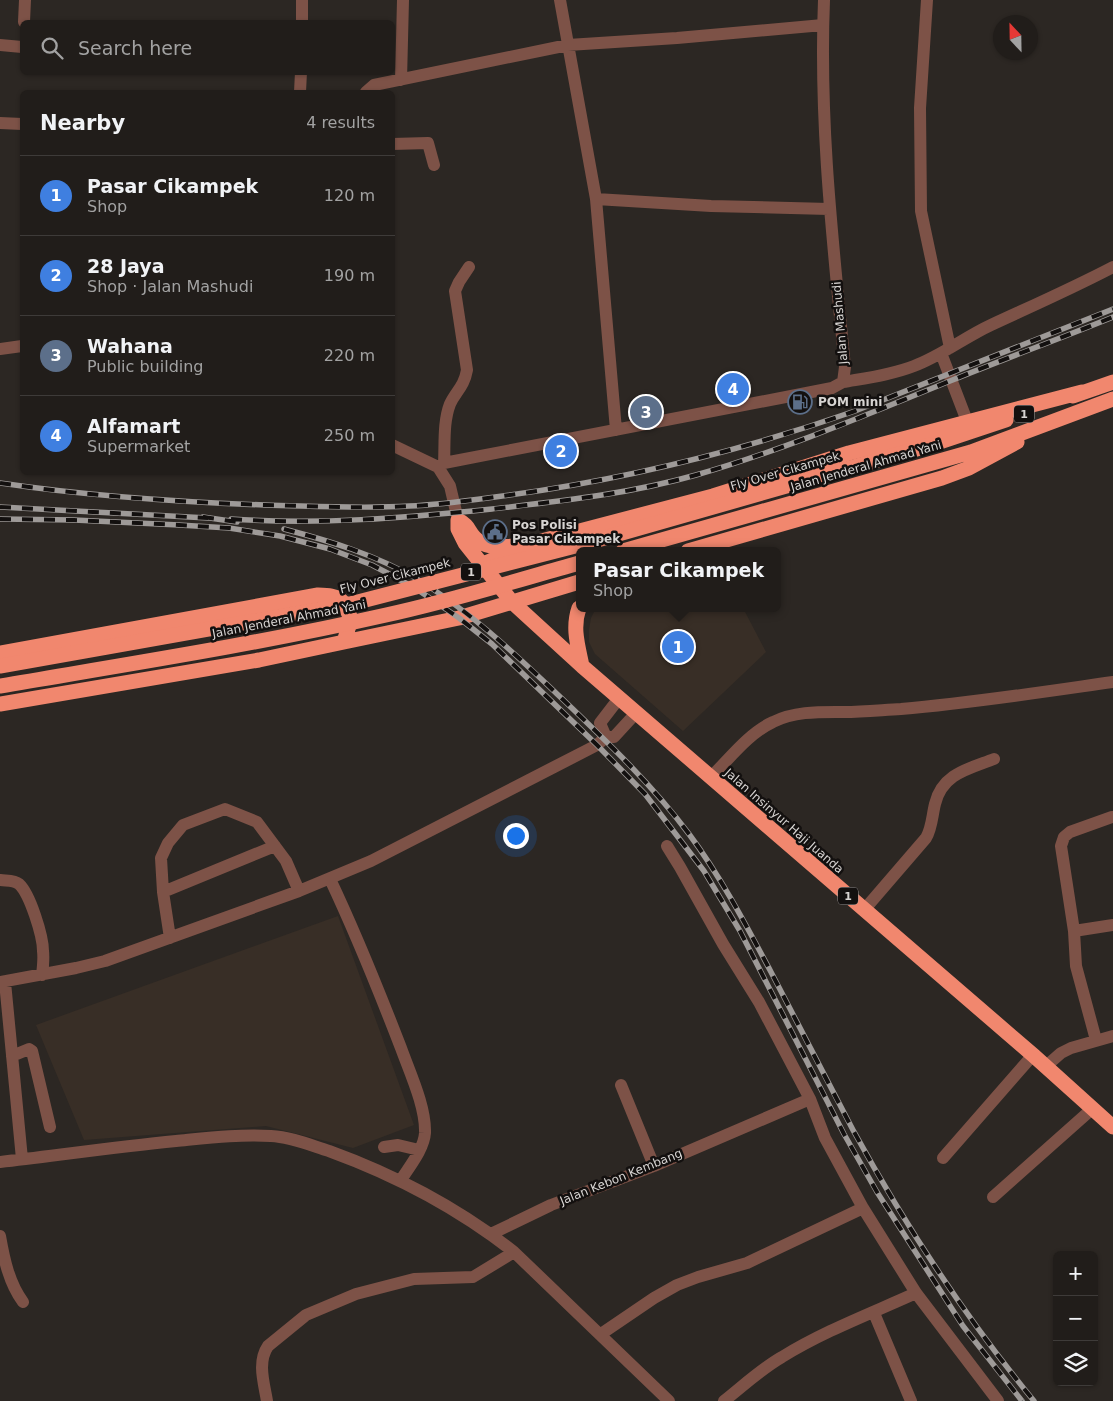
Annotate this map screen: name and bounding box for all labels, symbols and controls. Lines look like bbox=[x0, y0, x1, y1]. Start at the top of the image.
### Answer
north arrow bbox=[993, 15, 1038, 60]
search box bbox=[20, 20, 395, 75]
icon: search bbox=[38, 34, 66, 62]
text: Search here bbox=[78, 37, 192, 59]
text: Nearby bbox=[40, 111, 125, 135]
text: 4 results bbox=[306, 113, 375, 132]
text: Pasar Cikampek bbox=[87, 175, 258, 197]
text: 1 bbox=[50, 186, 62, 205]
text: 120 m bbox=[324, 186, 375, 205]
text: Shop bbox=[87, 197, 127, 216]
text: 28 Jaya bbox=[87, 255, 165, 277]
text: 2 bbox=[50, 266, 62, 285]
text: 190 m bbox=[324, 266, 375, 285]
text: Shop · Jalan Mashudi bbox=[87, 277, 253, 296]
street label: Jalan Mashudi bbox=[829, 281, 851, 366]
text: Wahana bbox=[87, 335, 173, 357]
text: 3 bbox=[50, 346, 62, 365]
text: 220 m bbox=[324, 346, 375, 365]
text: Public building bbox=[87, 357, 204, 376]
pin: 4 bbox=[717, 370, 749, 408]
fuel station icon: POM mini bbox=[787, 389, 813, 415]
pin: 3 bbox=[630, 393, 662, 431]
place label: POM mini bbox=[818, 395, 882, 409]
road number: 1 bbox=[1014, 406, 1034, 422]
text: Alfamart bbox=[87, 415, 180, 437]
text: 4 bbox=[50, 426, 62, 445]
text: 250 m bbox=[324, 426, 375, 445]
pin: 2 bbox=[545, 432, 577, 470]
text: Supermarket bbox=[87, 437, 190, 456]
street label: Jalan Jenderal Ahmad Yani bbox=[788, 438, 943, 495]
street label: Fly Over Cikampek bbox=[729, 449, 841, 493]
place label: Pos Polisi Pasar Cikampek bbox=[512, 518, 621, 546]
public building icon: Pos Polisi Pasar Cikampek bbox=[482, 519, 508, 545]
popup bbox=[576, 547, 781, 612]
street label: Fly Over Cikampek bbox=[338, 555, 452, 596]
text: Pasar Cikampek bbox=[593, 559, 764, 581]
road number: 1 bbox=[461, 564, 481, 580]
text: Shop bbox=[593, 581, 633, 600]
street label: Jalan Jenderal Ahmad Yani bbox=[210, 597, 367, 641]
pin: 1 bbox=[662, 628, 694, 666]
street label: Jalan Insinyur Haji Juanda bbox=[721, 765, 846, 876]
your location bbox=[503, 823, 529, 849]
road number: 1 bbox=[838, 888, 858, 904]
street label: Jalan Kebon Kembang bbox=[557, 1146, 684, 1208]
map controls bbox=[1053, 1251, 1098, 1386]
button: + bbox=[1053, 1251, 1098, 1296]
button: − bbox=[1053, 1296, 1098, 1341]
button: layers bbox=[1053, 1341, 1098, 1386]

